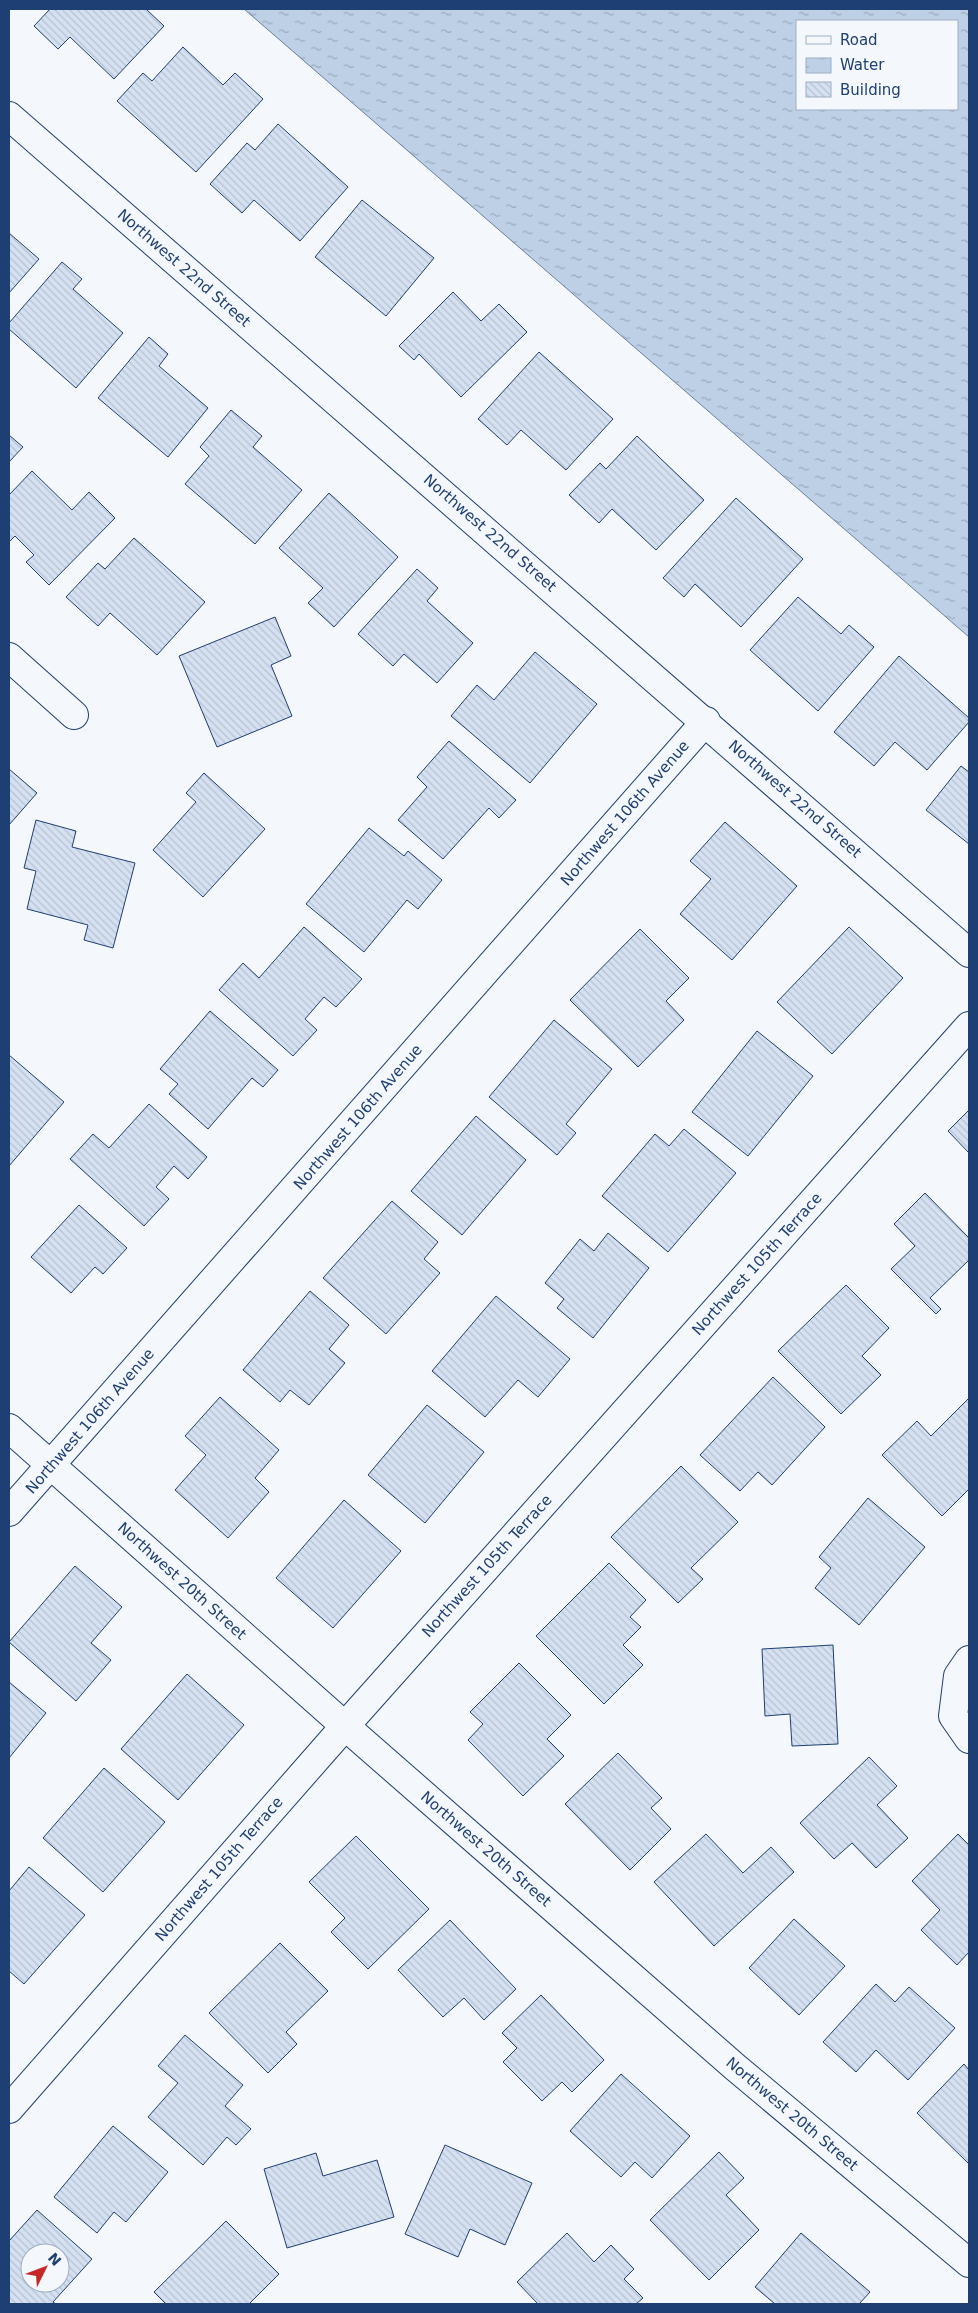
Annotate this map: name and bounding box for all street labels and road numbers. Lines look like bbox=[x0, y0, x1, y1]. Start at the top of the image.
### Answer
street label: Northwest 22nd Street bbox=[114, 205, 254, 331]
street label: Northwest 22nd Street bbox=[420, 470, 560, 596]
street label: Northwest 22nd Street bbox=[725, 736, 865, 862]
street label: Northwest 106th Avenue bbox=[557, 737, 693, 889]
street label: Northwest 106th Avenue bbox=[290, 1041, 426, 1193]
street label: Northwest 105th Terrace bbox=[688, 1189, 826, 1339]
street label: Northwest 106th Avenue bbox=[22, 1345, 158, 1497]
street label: Northwest 105th Terrace bbox=[418, 1491, 556, 1641]
street label: Northwest 20th Street bbox=[114, 1519, 250, 1644]
street label: Northwest 20th Street bbox=[417, 1788, 555, 1911]
street label: Northwest 105th Terrace bbox=[151, 1793, 287, 1945]
street label: Northwest 20th Street bbox=[722, 2054, 862, 2175]

